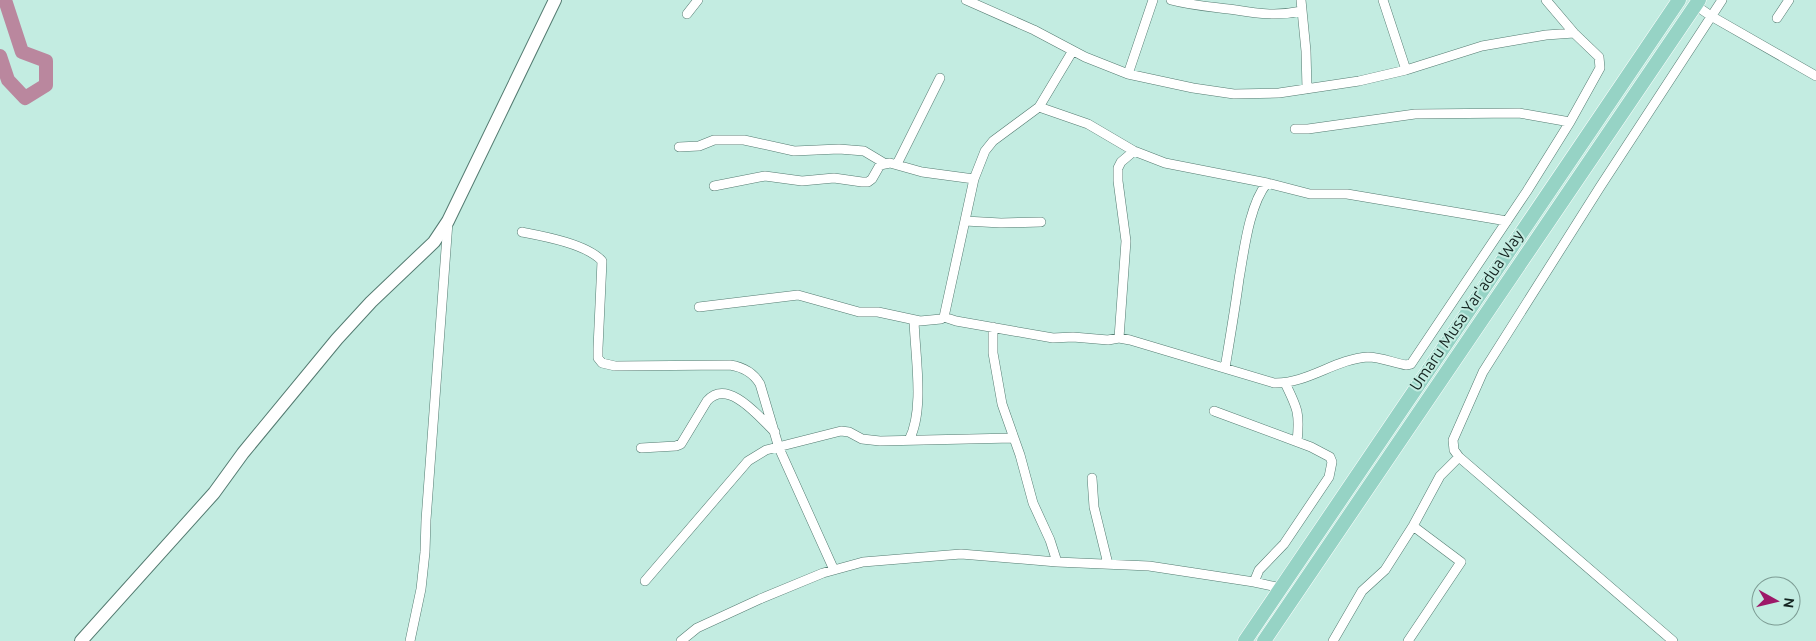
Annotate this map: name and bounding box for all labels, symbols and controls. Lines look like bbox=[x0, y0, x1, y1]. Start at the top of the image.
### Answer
street label: Umaru Musa Yar'adua Way bbox=[1406, 226, 1527, 394]
north arrow bbox=[1751, 576, 1801, 626]
text: N bbox=[1780, 597, 1798, 609]

